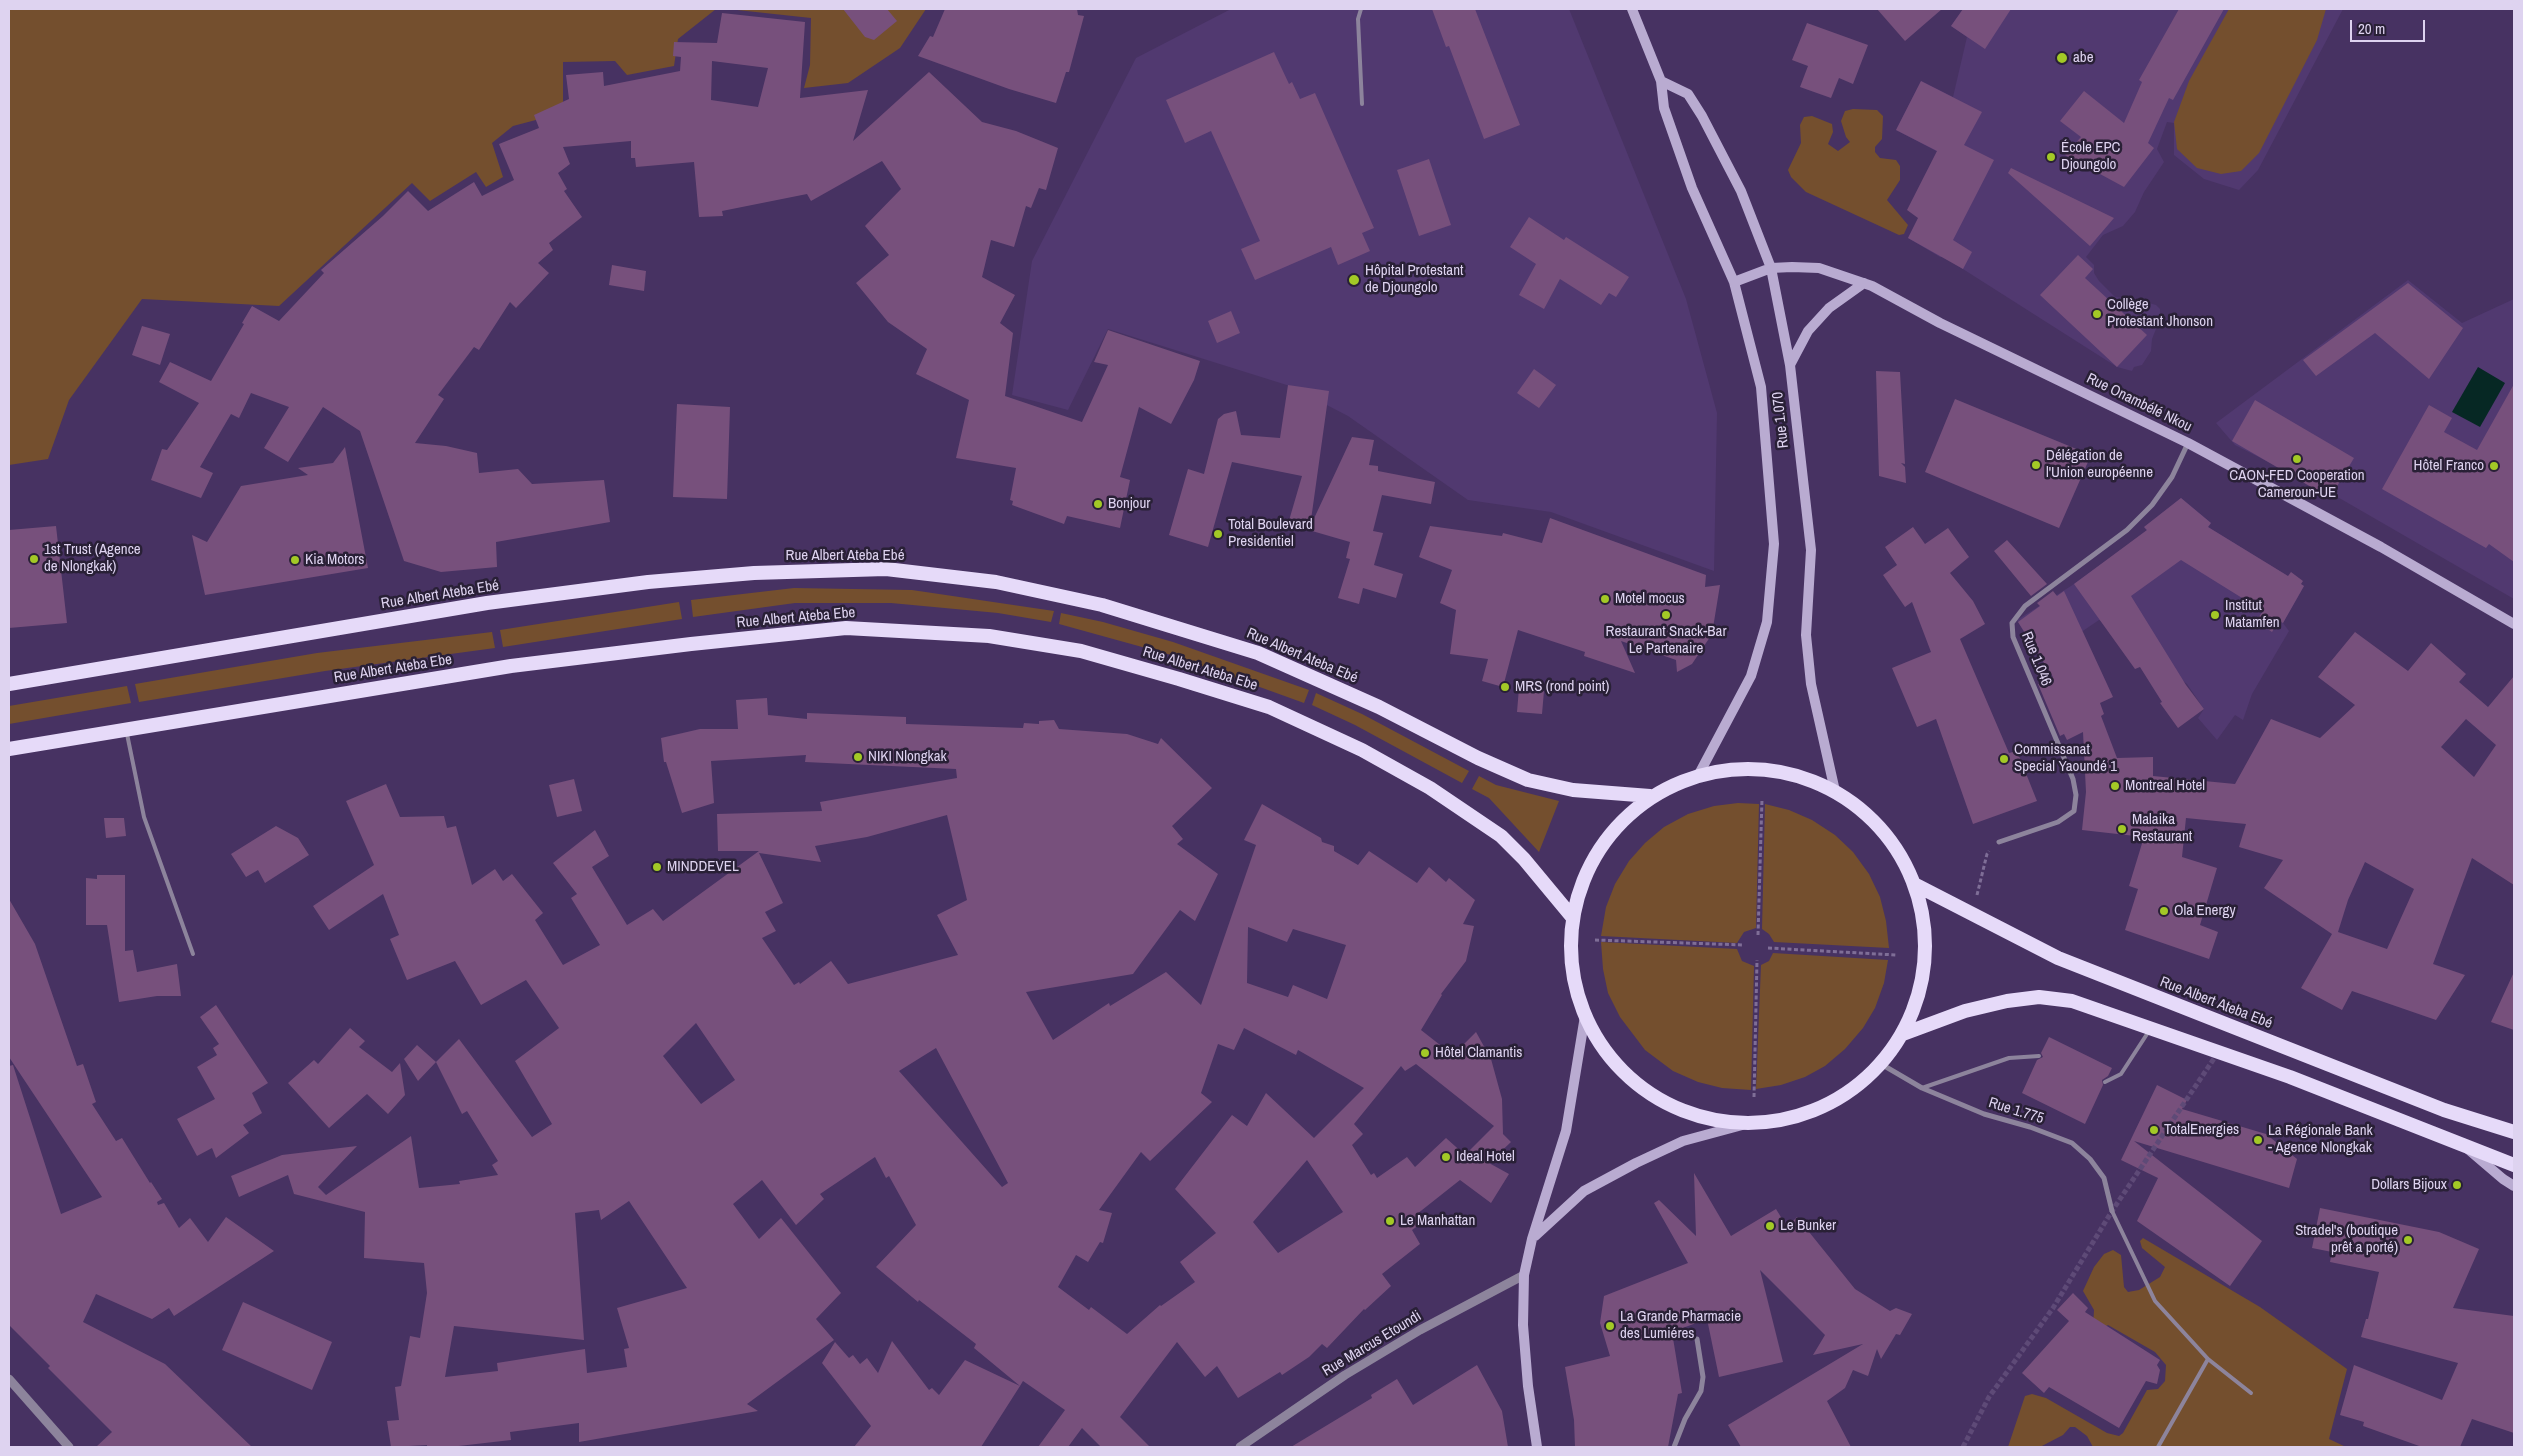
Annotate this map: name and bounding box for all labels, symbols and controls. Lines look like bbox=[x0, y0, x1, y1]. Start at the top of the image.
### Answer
scale bar bbox=[2353, 10, 2428, 42]
text: 20 m bbox=[2358, 18, 2385, 39]
place label: abe bbox=[2073, 49, 2094, 67]
marker: abe bbox=[2055, 51, 2069, 65]
place label: École EPC Djoungolo bbox=[2061, 139, 2120, 174]
marker: École EPC Djoungolo bbox=[2045, 151, 2057, 163]
place label: Hôpital Protestant de Djoungolo bbox=[1365, 262, 1463, 297]
marker: Hôpital Protestant de Djoungolo bbox=[1347, 273, 1361, 287]
place label: Collège Protestant Jhonson bbox=[2107, 296, 2213, 331]
marker: Collège Protestant Jhonson bbox=[2091, 308, 2103, 320]
street label: Rue Onambélé Nkou bbox=[2083, 370, 2195, 436]
street label: Rue 1.070 bbox=[1769, 391, 1793, 449]
place label: Délégation de l'Union européenne bbox=[2046, 447, 2153, 482]
marker: CAON-FED Cooperation Cameroun-UE bbox=[2291, 453, 2303, 465]
place label: Hôtel Franco bbox=[2414, 457, 2484, 475]
marker: Délégation de l'Union européenne bbox=[2030, 459, 2042, 471]
marker: Hôtel Franco bbox=[2488, 460, 2500, 472]
place label: CAON-FED Cooperation Cameroun-UE bbox=[2229, 467, 2365, 502]
place label: Bonjour bbox=[1108, 495, 1150, 513]
marker: Bonjour bbox=[1092, 498, 1104, 510]
place label: Total Boulevard Presidentiel bbox=[1228, 516, 1313, 551]
marker: Total Boulevard Presidentiel bbox=[1212, 528, 1224, 540]
place label: 1st Trust (Agence de Nlongkak) bbox=[44, 541, 141, 576]
street label: Rue Albert Ateba Ebé bbox=[786, 547, 904, 565]
place label: Kia Motors bbox=[305, 551, 364, 569]
marker: 1st Trust (Agence de Nlongkak) bbox=[28, 553, 40, 565]
marker: Kia Motors bbox=[289, 554, 301, 566]
street label: Rue Albert Ateba Ebé bbox=[380, 577, 500, 613]
place label: Motel mocus bbox=[1615, 590, 1685, 608]
marker: Motel mocus bbox=[1599, 593, 1611, 605]
place label: Institut Matamfen bbox=[2225, 597, 2280, 632]
street label: Rue Albert Ateba Ebe bbox=[736, 604, 856, 632]
marker: Restaurant Snack-Bar Le Partenaire bbox=[1660, 609, 1672, 621]
marker: Institut Matamfen bbox=[2209, 609, 2221, 621]
place label: Restaurant Snack-Bar Le Partenaire bbox=[1605, 623, 1727, 658]
street label: Rue Albert Ateba Ebé bbox=[1244, 624, 1360, 688]
street label: Rue 1.046 bbox=[2017, 629, 2055, 689]
street label: Rue Albert Ateba Ebe bbox=[1140, 643, 1260, 695]
street label: Rue Albert Ateba Ebe bbox=[333, 651, 453, 687]
place label: MRS (rond point) bbox=[1515, 678, 1609, 696]
marker: MRS (rond point) bbox=[1499, 681, 1511, 693]
place label: Commissanat Special Yaoundé 1 bbox=[2014, 741, 2117, 776]
place label: NIKI Nlongkak bbox=[868, 748, 947, 766]
marker: NIKI Nlongkak bbox=[852, 751, 864, 763]
marker: Commissanat Special Yaoundé 1 bbox=[1998, 753, 2010, 765]
place label: Montreal Hotel bbox=[2125, 777, 2205, 795]
marker: Montreal Hotel bbox=[2109, 780, 2121, 792]
place label: Malaika Restaurant bbox=[2132, 811, 2192, 846]
marker: Malaika Restaurant bbox=[2116, 823, 2128, 835]
place label: MINDDEVEL bbox=[667, 858, 739, 876]
marker: MINDDEVEL bbox=[651, 861, 663, 873]
place label: Ola Energy bbox=[2174, 902, 2236, 920]
marker: Ola Energy bbox=[2158, 905, 2170, 917]
street label: Rue Albert Ateba Ebé bbox=[2157, 973, 2275, 1033]
place label: Hôtel Clamantis bbox=[1435, 1044, 1522, 1062]
marker: Hôtel Clamantis bbox=[1419, 1047, 1431, 1059]
street label: Rue 1.775 bbox=[1986, 1094, 2046, 1128]
place label: TotalEnergies bbox=[2164, 1121, 2239, 1139]
place label: La Régionale Bank - Agence Nlongkak bbox=[2268, 1122, 2373, 1157]
marker: TotalEnergies bbox=[2148, 1124, 2160, 1136]
marker: La Régionale Bank - Agence Nlongkak bbox=[2252, 1134, 2264, 1146]
place label: Ideal Hotel bbox=[1456, 1148, 1515, 1166]
marker: Ideal Hotel bbox=[1440, 1151, 1452, 1163]
place label: Dollars Bijoux bbox=[2371, 1176, 2447, 1194]
marker: Dollars Bijoux bbox=[2451, 1179, 2463, 1191]
place label: Le Manhattan bbox=[1400, 1212, 1475, 1230]
marker: Le Manhattan bbox=[1384, 1215, 1396, 1227]
place label: Le Bunker bbox=[1780, 1217, 1836, 1235]
marker: Le Bunker bbox=[1764, 1220, 1776, 1232]
place label: Stradel's (boutique prêt a porté) bbox=[2295, 1222, 2398, 1257]
marker: Stradel's (boutique prêt a porté) bbox=[2402, 1234, 2414, 1246]
street label: Rue Marcus Etoundi bbox=[1319, 1307, 1425, 1381]
place label: La Grande Pharmacie des Lumiéres bbox=[1620, 1308, 1741, 1343]
marker: La Grande Pharmacie des Lumiéres bbox=[1604, 1320, 1616, 1332]

